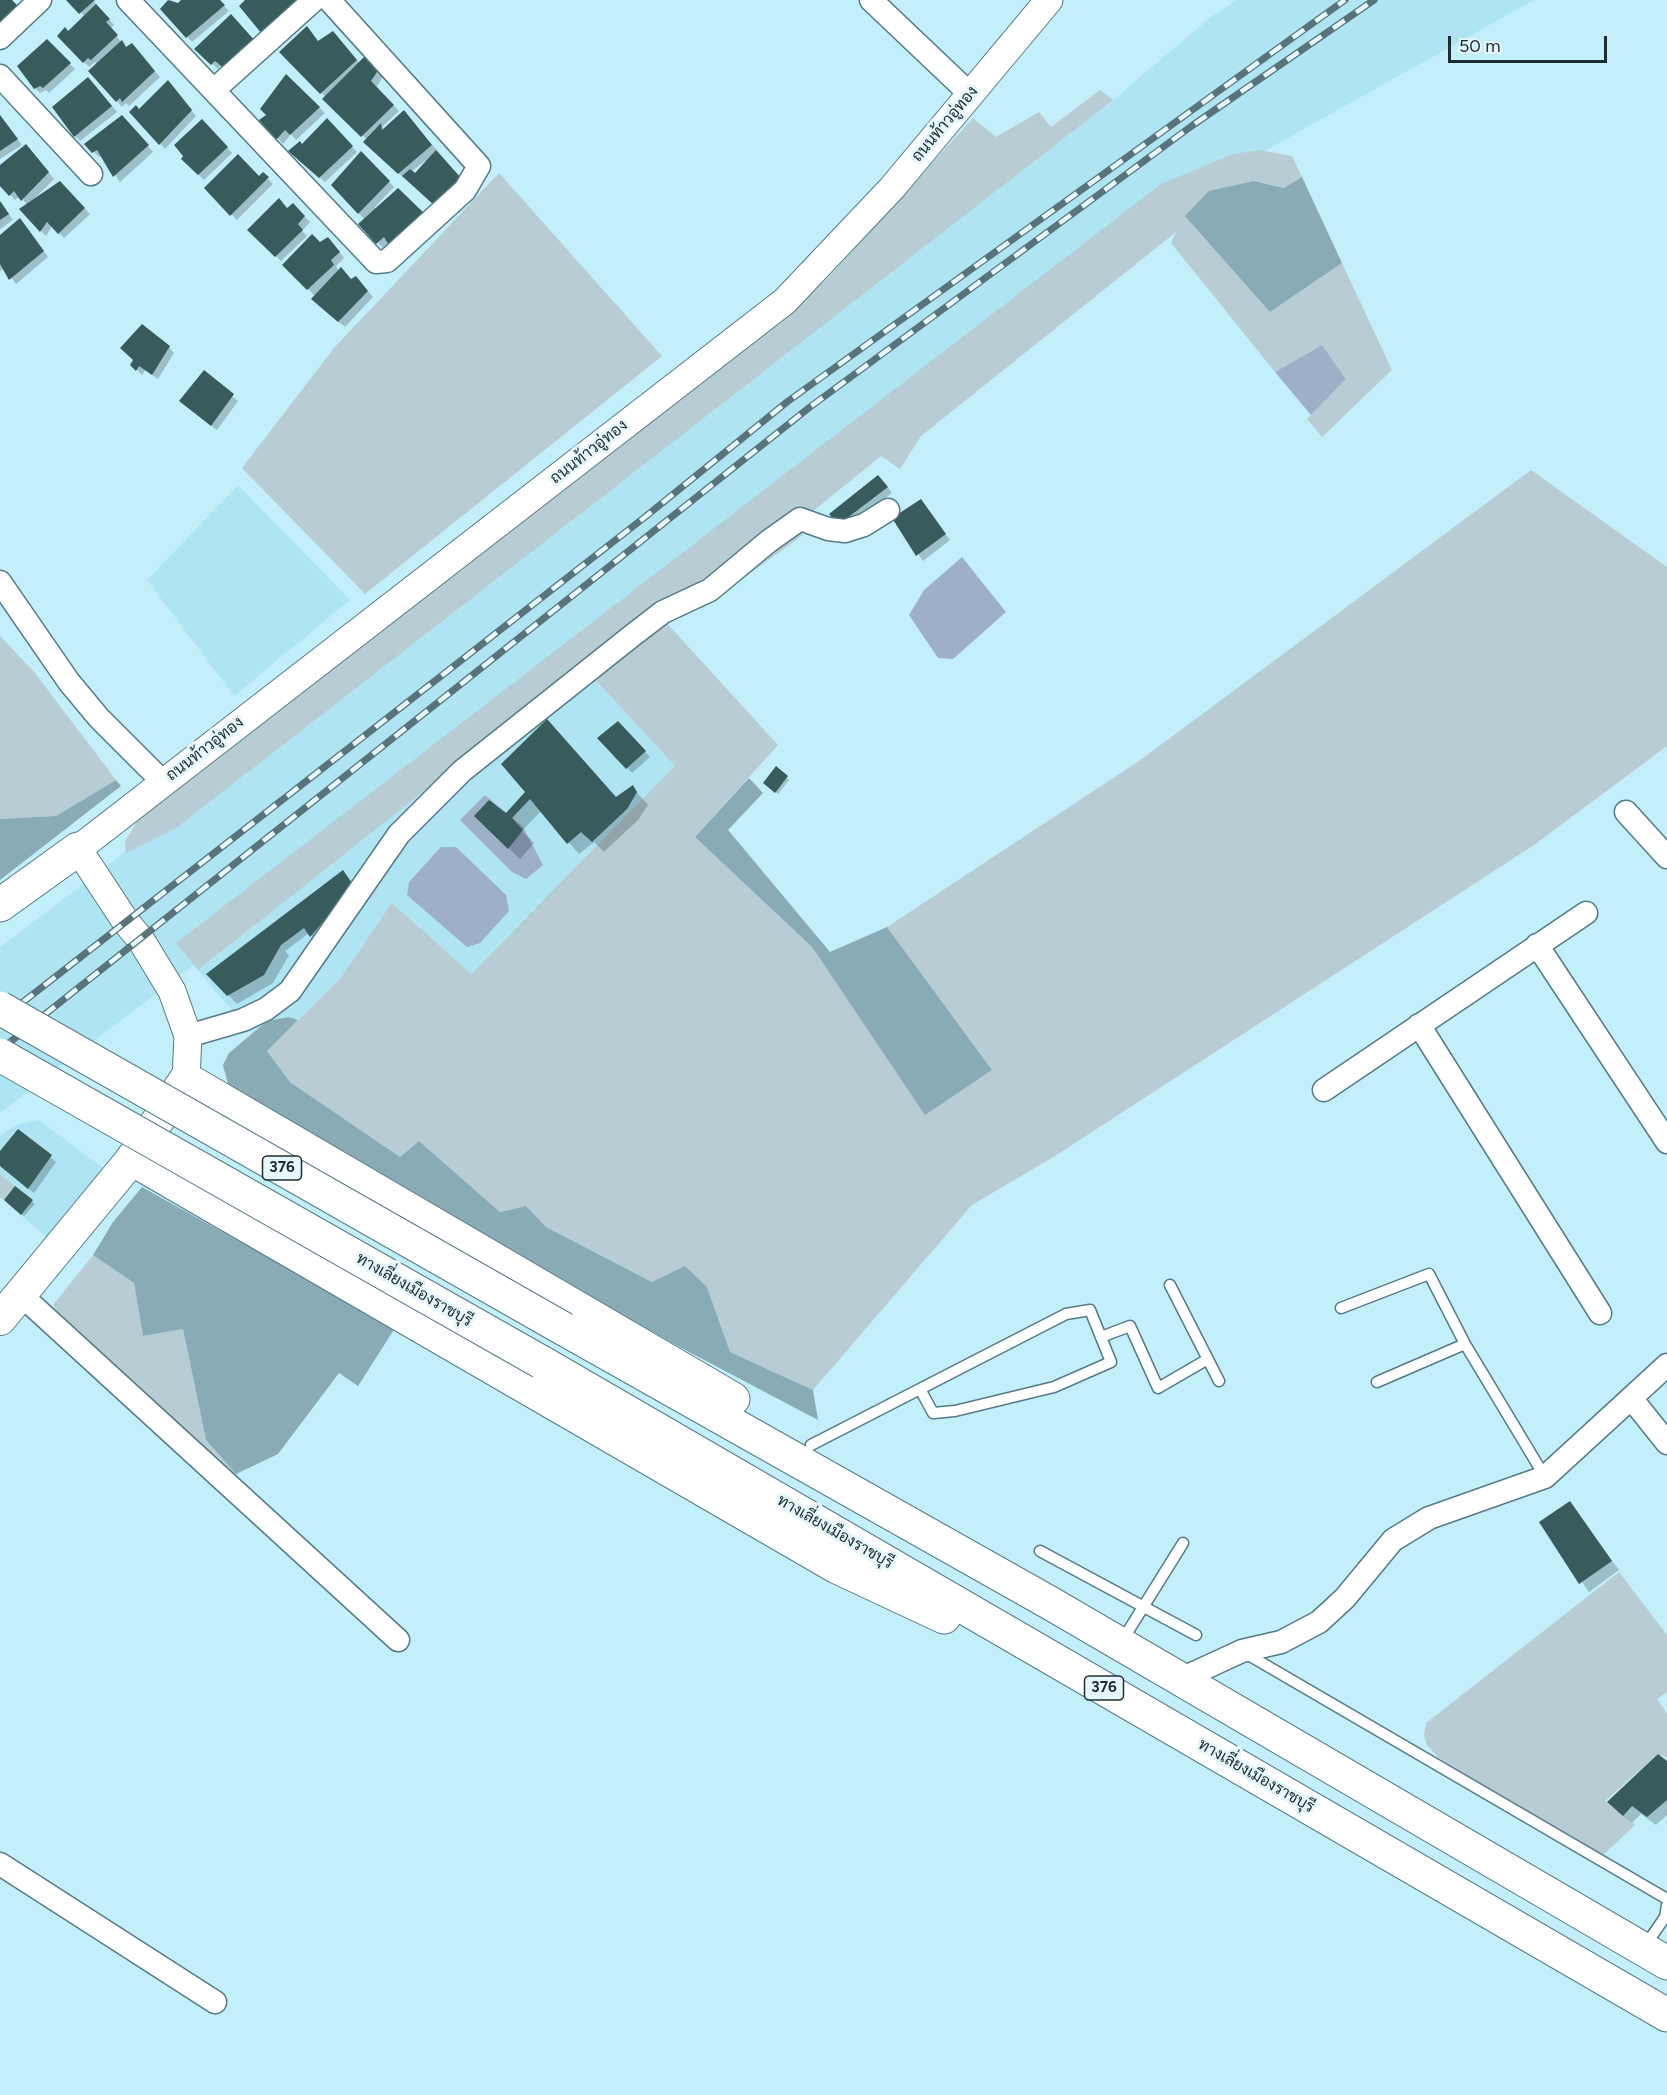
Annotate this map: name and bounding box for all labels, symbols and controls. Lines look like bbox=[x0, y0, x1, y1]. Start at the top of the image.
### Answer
scale bar bbox=[1451, 24, 1610, 62]
text: 50 m bbox=[1459, 35, 1501, 57]
street label: ถนนท้าวอู่ทอง bbox=[908, 82, 982, 166]
street label: ถนนท้าวอู่ทอง bbox=[547, 416, 631, 488]
street label: ถนนท้าวอู่ทอง bbox=[163, 713, 247, 785]
road number: 376 bbox=[262, 1156, 302, 1180]
street label: ทางเลี่ยงเมืองราชบุรี bbox=[353, 1249, 475, 1331]
street label: ทางเลี่ยงเมืองราชบุรี bbox=[774, 1491, 896, 1573]
road number: 376 bbox=[1084, 1676, 1124, 1700]
street label: ทางเลี่ยงเมืองราชบุรี bbox=[1195, 1735, 1317, 1817]

